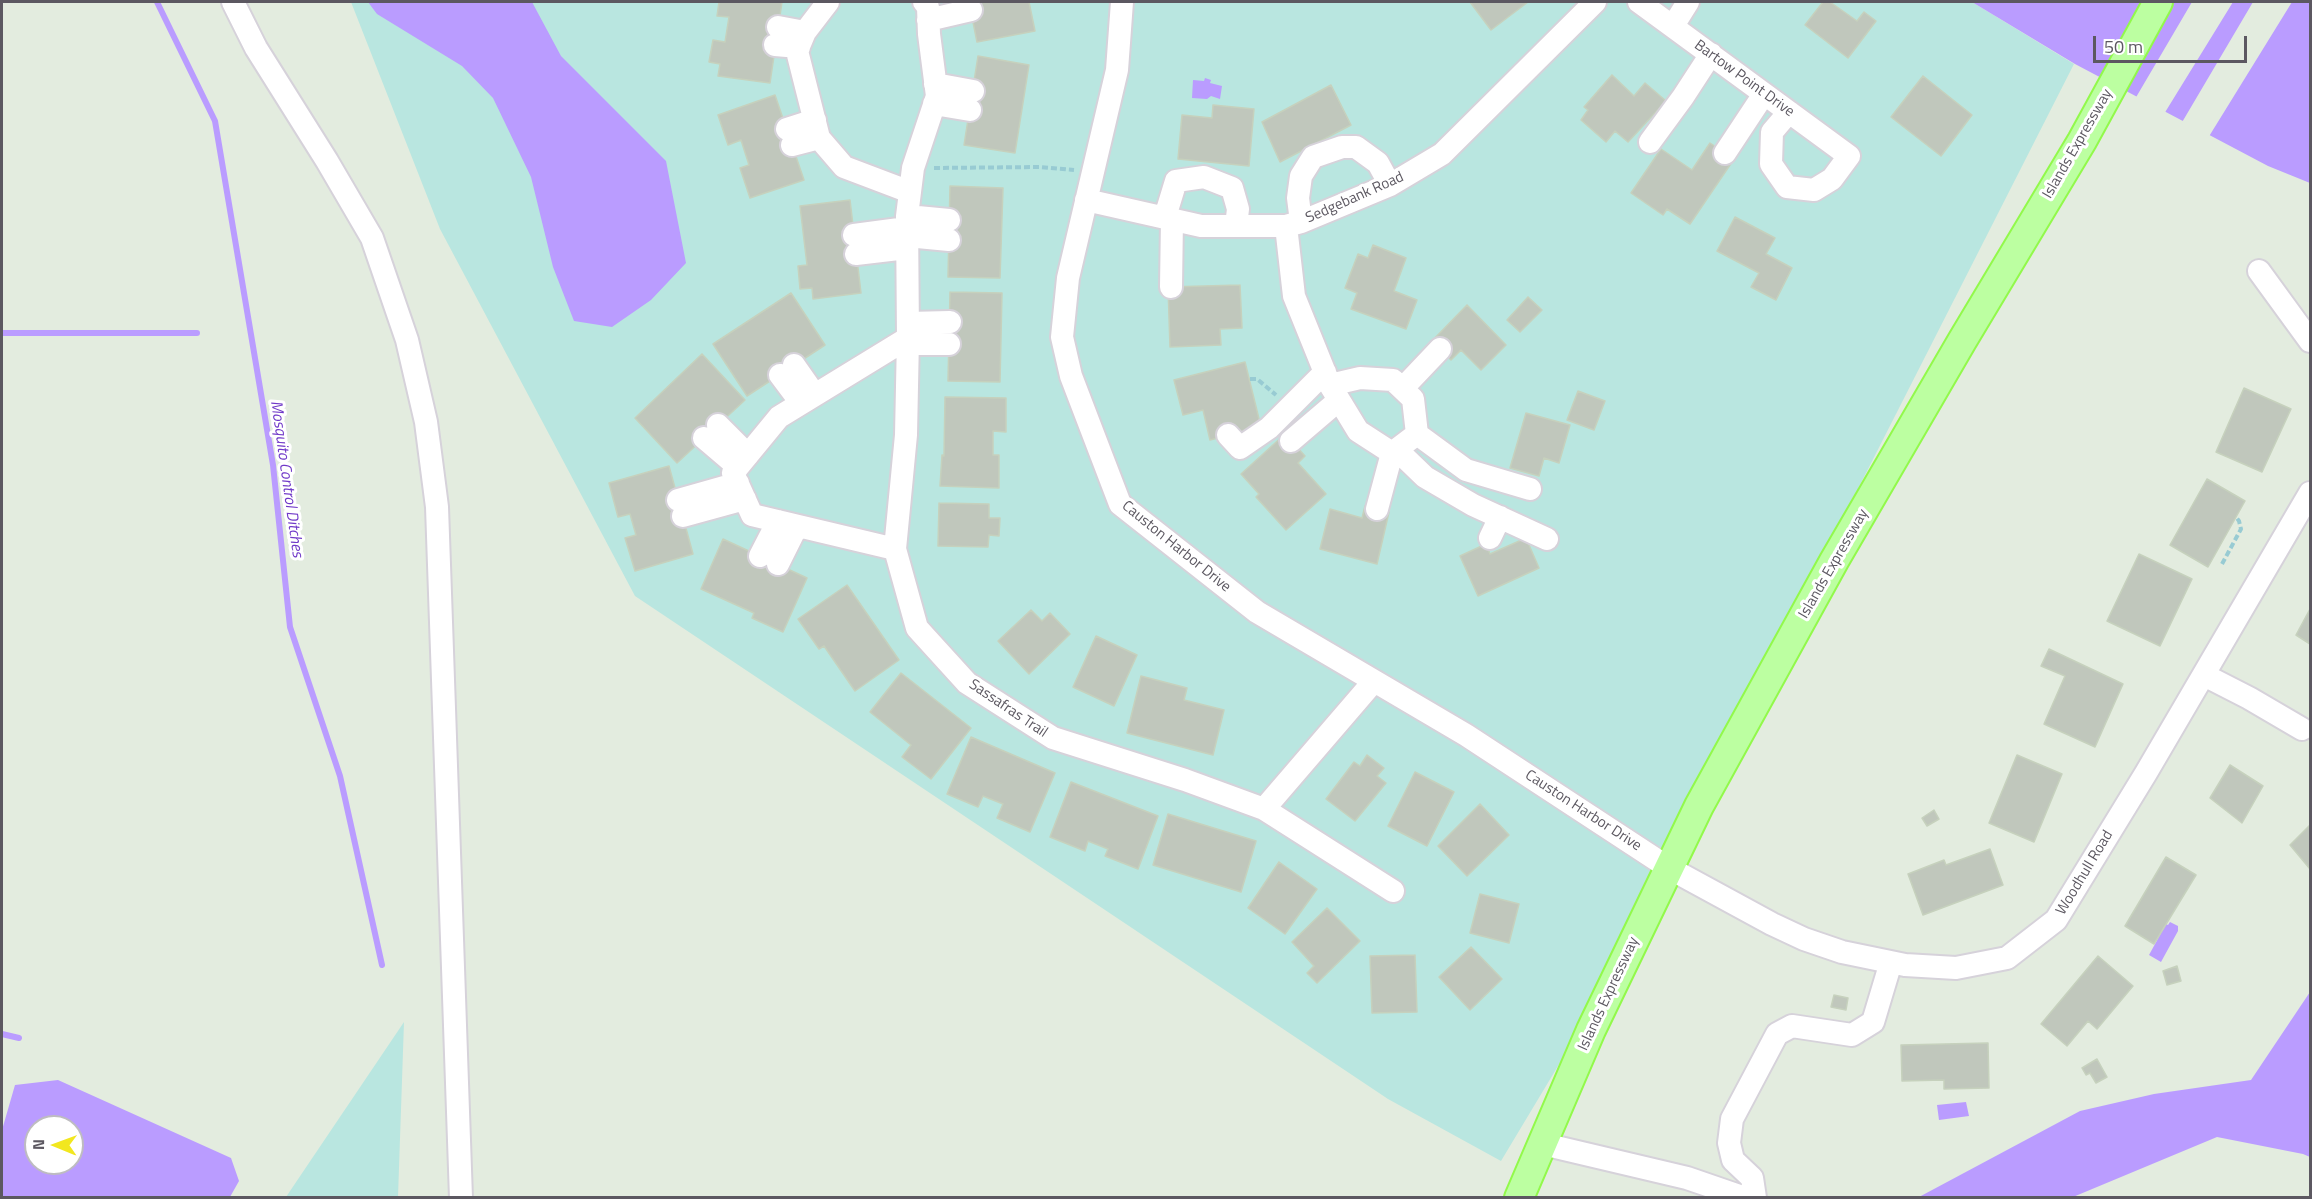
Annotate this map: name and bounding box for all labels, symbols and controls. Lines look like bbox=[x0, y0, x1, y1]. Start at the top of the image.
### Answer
scale bar bbox=[2096, 24, 2250, 62]
text: 50 m bbox=[2104, 33, 2143, 60]
street label: Bartow Point Drive bbox=[1690, 37, 1798, 121]
street label: Islands Expressway bbox=[2039, 86, 2117, 202]
street label: Sedgebank Road bbox=[1303, 168, 1407, 228]
water label: Mosquito Control Ditches bbox=[265, 399, 307, 559]
street label: Causton Harbor Drive bbox=[1118, 497, 1234, 597]
street label: Islands Expressway bbox=[1795, 506, 1873, 622]
street label: Sassafras Trail bbox=[965, 676, 1051, 742]
street label: Causton Harbor Drive bbox=[1521, 767, 1645, 855]
street label: Woodhull Road bbox=[2053, 827, 2117, 919]
street label: Islands Expressway bbox=[1575, 934, 1643, 1054]
north arrow bbox=[24, 1115, 84, 1175]
text: N bbox=[26, 1139, 50, 1150]

